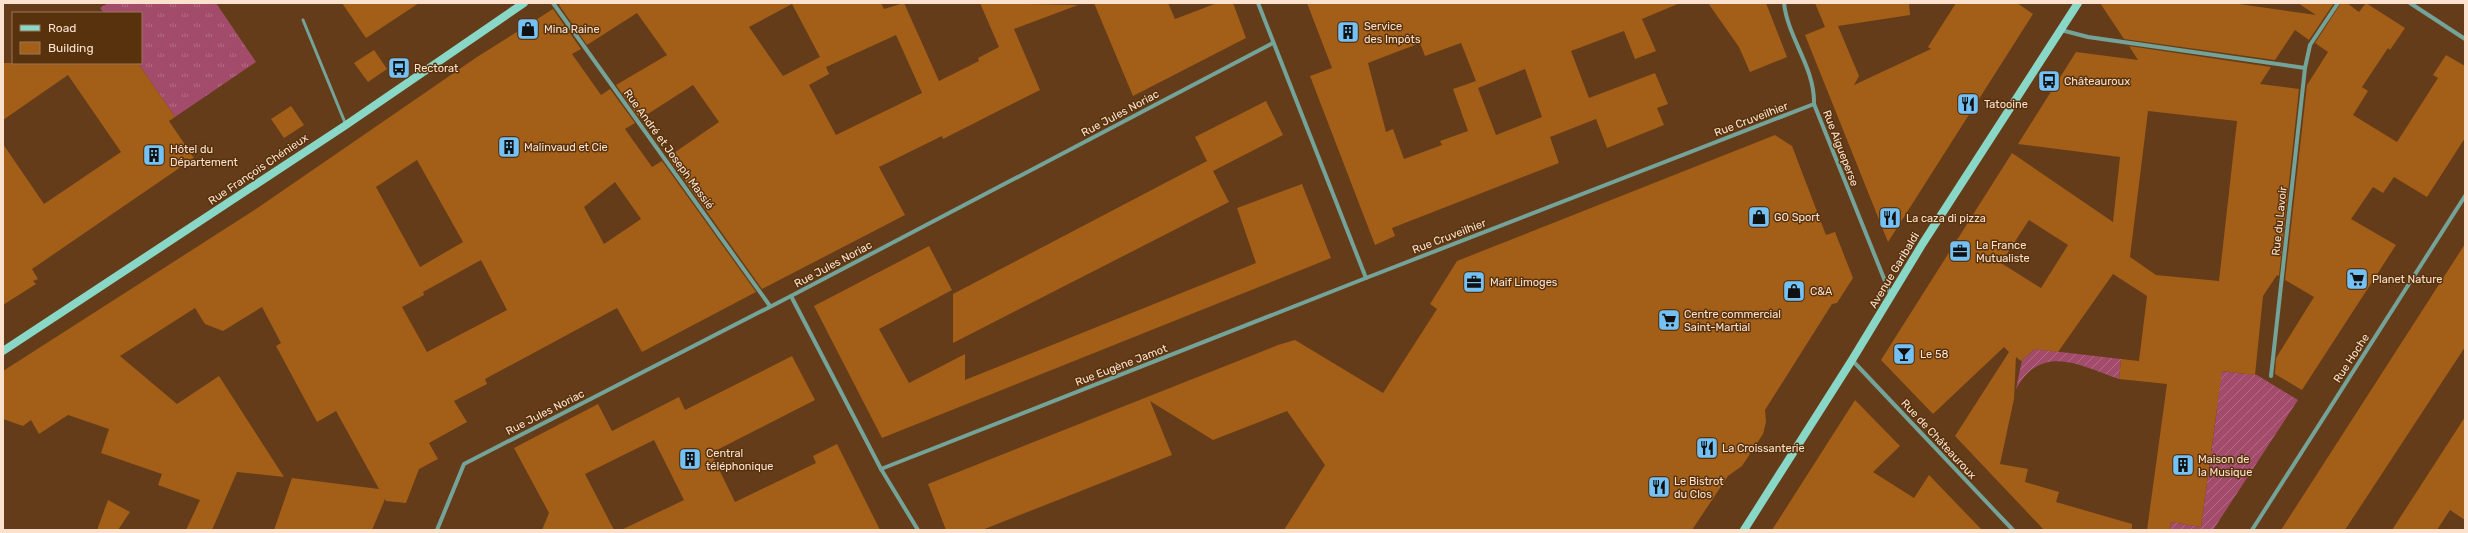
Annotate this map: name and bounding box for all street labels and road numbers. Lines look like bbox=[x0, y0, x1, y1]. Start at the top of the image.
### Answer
street label: Rue André et Joseph Massié bbox=[621, 87, 716, 212]
street label: Rue Jules Noriac bbox=[1079, 87, 1161, 139]
street label: Rue Cruveilhier bbox=[1712, 99, 1791, 139]
street label: Rue Aigueperse bbox=[1820, 108, 1861, 188]
street label: Rue François Chénieux bbox=[206, 131, 311, 208]
street label: Rue du Lavoir bbox=[2269, 185, 2290, 256]
street label: Rue Cruveilhier bbox=[1410, 216, 1489, 256]
street label: Avenue Garibaldi bbox=[1867, 230, 1922, 311]
street label: Rue Jules Noriac bbox=[792, 238, 874, 290]
street label: Rue Hoche bbox=[2331, 331, 2372, 385]
street label: Rue Eugène Jamot bbox=[1073, 342, 1170, 389]
street label: Rue Jules Noriac bbox=[504, 387, 587, 438]
street label: Rue de Châteauroux bbox=[1898, 397, 1979, 482]

